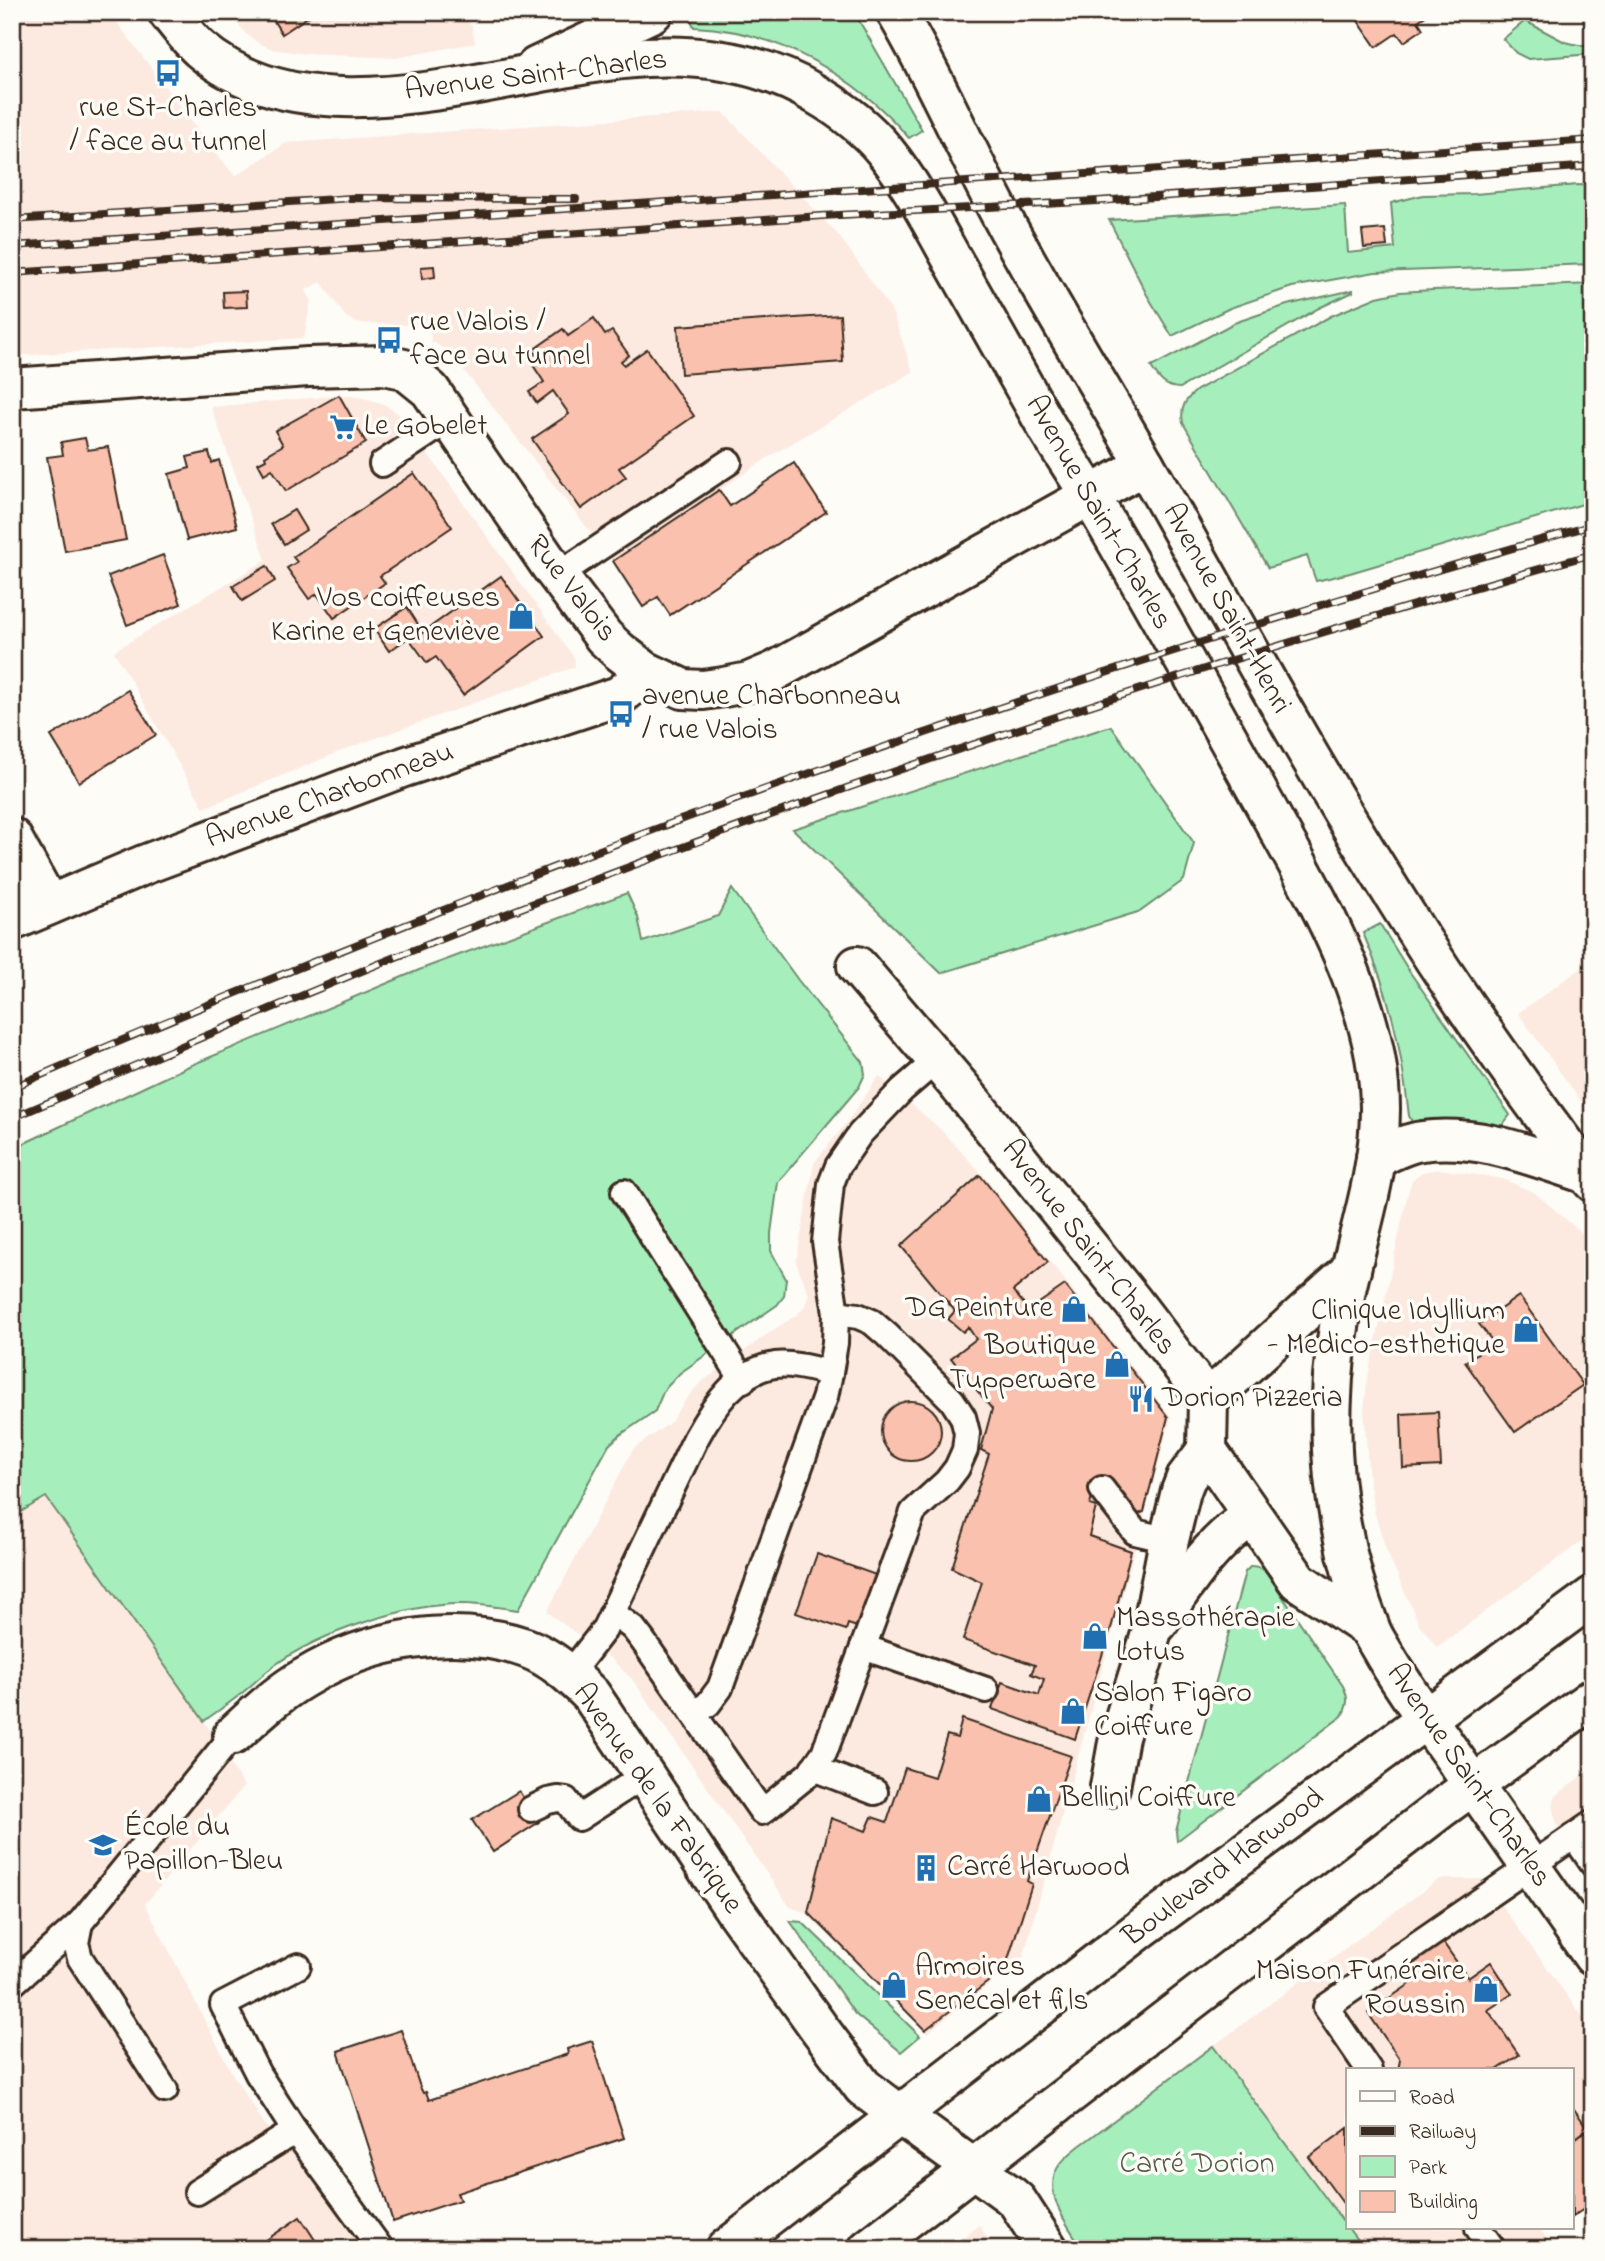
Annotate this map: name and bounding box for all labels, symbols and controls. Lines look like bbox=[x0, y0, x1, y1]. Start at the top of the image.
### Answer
street label: Avenue Saint-Charles bbox=[402, 38, 670, 114]
bus stop icon: rue St-Charles / face au tunnel bbox=[153, 58, 183, 88]
place label: rue St-Charles / face au tunnel bbox=[69, 87, 267, 165]
place label: rue Valois / face au tunnel bbox=[410, 301, 590, 379]
bus stop icon: rue Valois / face au tunnel bbox=[374, 325, 404, 355]
street label: Avenue Saint-Charles bbox=[1013, 388, 1183, 638]
place label: Le Gobelet bbox=[364, 405, 487, 449]
supermarket icon: Le Gobelet bbox=[328, 412, 358, 442]
street label: Avenue Saint-Henri bbox=[1150, 496, 1302, 722]
street label: Rue Valois bbox=[515, 526, 627, 652]
place label: Vos coiffeuses Karine et Geneviève bbox=[271, 577, 501, 655]
shop icon: Vos coiffeuses Karine et Geneviève bbox=[506, 601, 536, 631]
place label: avenue Charbonneau / rue Valois bbox=[642, 675, 901, 753]
bus stop icon: avenue Charbonneau / rue Valois bbox=[606, 699, 636, 729]
street label: Avenue Charbonneau bbox=[200, 731, 460, 861]
street label: Avenue Saint-Charles bbox=[989, 1130, 1187, 1366]
place label: DG Peinture bbox=[905, 1287, 1054, 1331]
place label: Clinique Idyllium - Medico-esthetique bbox=[1267, 1290, 1506, 1368]
shop icon: DG Peinture bbox=[1059, 1294, 1089, 1324]
shop icon: Clinique Idyllium - Medico-esthetique bbox=[1511, 1314, 1541, 1344]
place label: Boutique Tupperware bbox=[950, 1325, 1097, 1403]
shop icon: Boutique Tupperware bbox=[1102, 1349, 1132, 1379]
place label: Dorion Pizzeria bbox=[1161, 1377, 1343, 1421]
restaurant icon: Dorion Pizzeria bbox=[1126, 1384, 1156, 1414]
place label: Massothérapie Lotus bbox=[1116, 1597, 1296, 1675]
shop icon: Massothérapie Lotus bbox=[1080, 1621, 1110, 1651]
street label: Avenue Saint-Charles bbox=[1374, 1655, 1562, 1897]
place label: Salon Figaro Coiffure bbox=[1094, 1672, 1252, 1750]
street label: Avenue de la Fabrique bbox=[561, 1675, 754, 1924]
shop icon: Salon Figaro Coiffure bbox=[1058, 1696, 1088, 1726]
place label: Bellini Coiffure bbox=[1059, 1777, 1236, 1821]
street label: Boulevard Harwood bbox=[1113, 1777, 1334, 1959]
shop icon: Bellini Coiffure bbox=[1024, 1784, 1054, 1814]
place label: École du Papillon-Bleu bbox=[124, 1806, 283, 1884]
school or university icon: École du Papillon-Bleu bbox=[88, 1830, 118, 1860]
place label: Carré Harwood bbox=[947, 1846, 1130, 1890]
building icon: Carré Harwood bbox=[911, 1853, 941, 1883]
place label: Armoires Senécal et fils bbox=[915, 1946, 1089, 2024]
place label: Maison Funéraire Roussin bbox=[1256, 1950, 1466, 2028]
shop icon: Armoires Senécal et fils bbox=[879, 1970, 909, 2000]
shop icon: Maison Funéraire Roussin bbox=[1471, 1974, 1501, 2004]
legend bbox=[1346, 2068, 1574, 2230]
text: Road bbox=[1409, 2084, 1455, 2114]
text: Railway bbox=[1409, 2118, 1476, 2150]
park label: Carré Dorion bbox=[1120, 2143, 1274, 2187]
text: Park bbox=[1409, 2154, 1448, 2184]
text: Building bbox=[1408, 2188, 1478, 2220]

